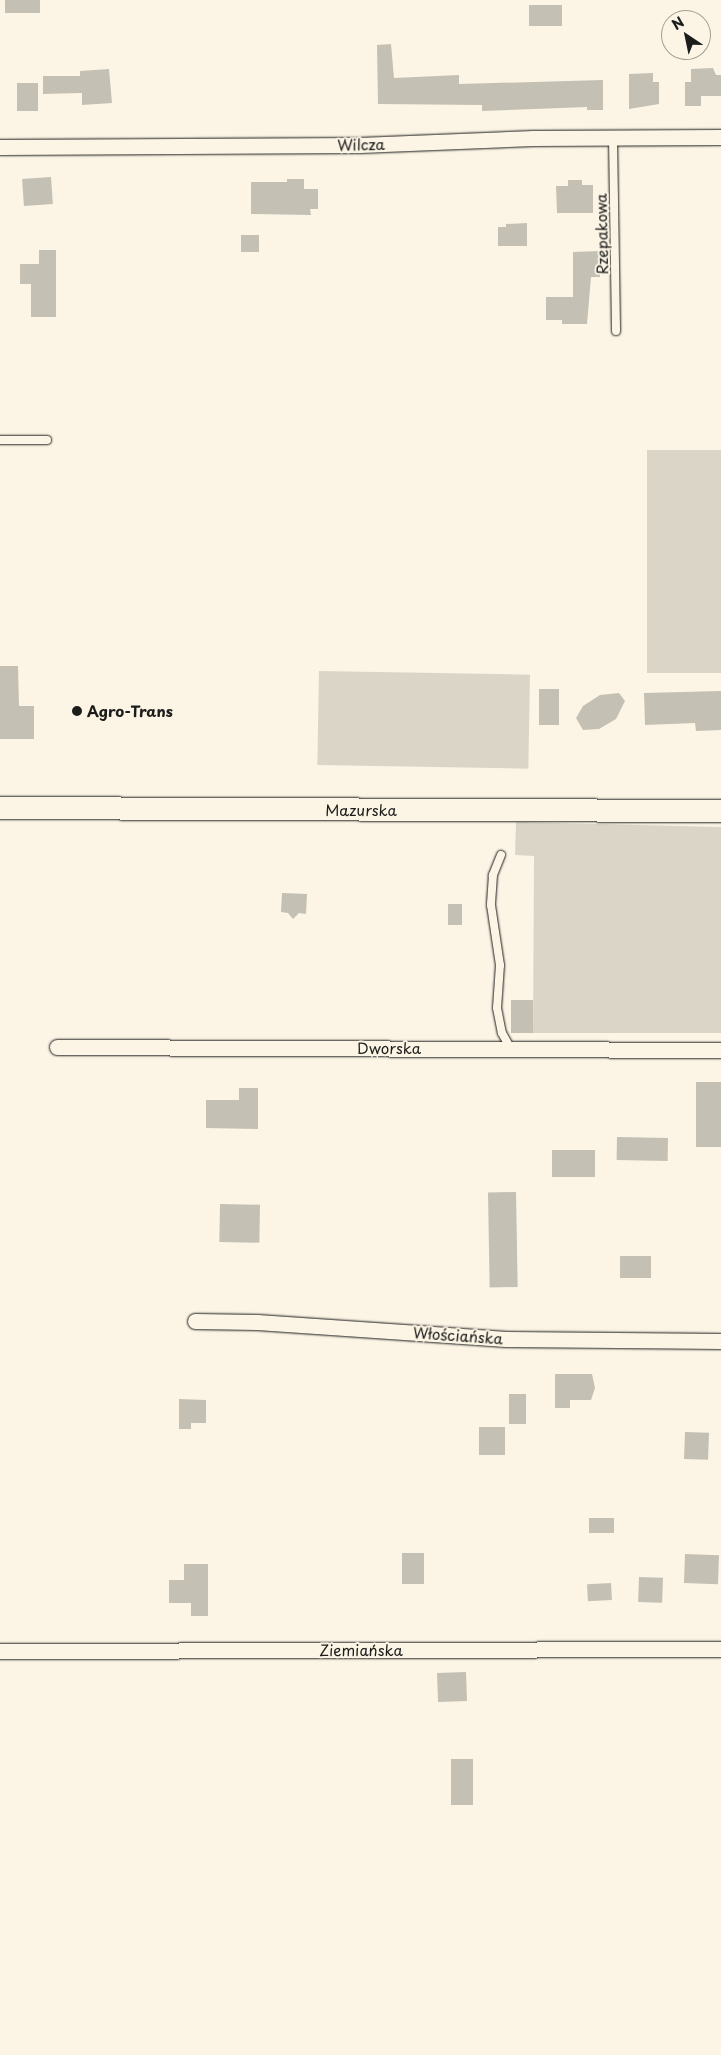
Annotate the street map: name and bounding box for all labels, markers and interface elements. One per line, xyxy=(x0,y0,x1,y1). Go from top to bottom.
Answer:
north arrow xyxy=(661,10,711,60)
text: N xyxy=(667,11,688,35)
street label: Wilcza xyxy=(337,135,385,153)
street label: Rzepakowa xyxy=(591,193,611,275)
place label: Agro-Trans xyxy=(87,702,173,720)
marker: Agro-Trans xyxy=(71,705,83,717)
street label: Mazurska xyxy=(325,801,397,819)
street label: Dworska xyxy=(357,1039,421,1057)
street label: Włościańska xyxy=(412,1323,504,1347)
street label: Ziemiańska xyxy=(319,1641,403,1659)

